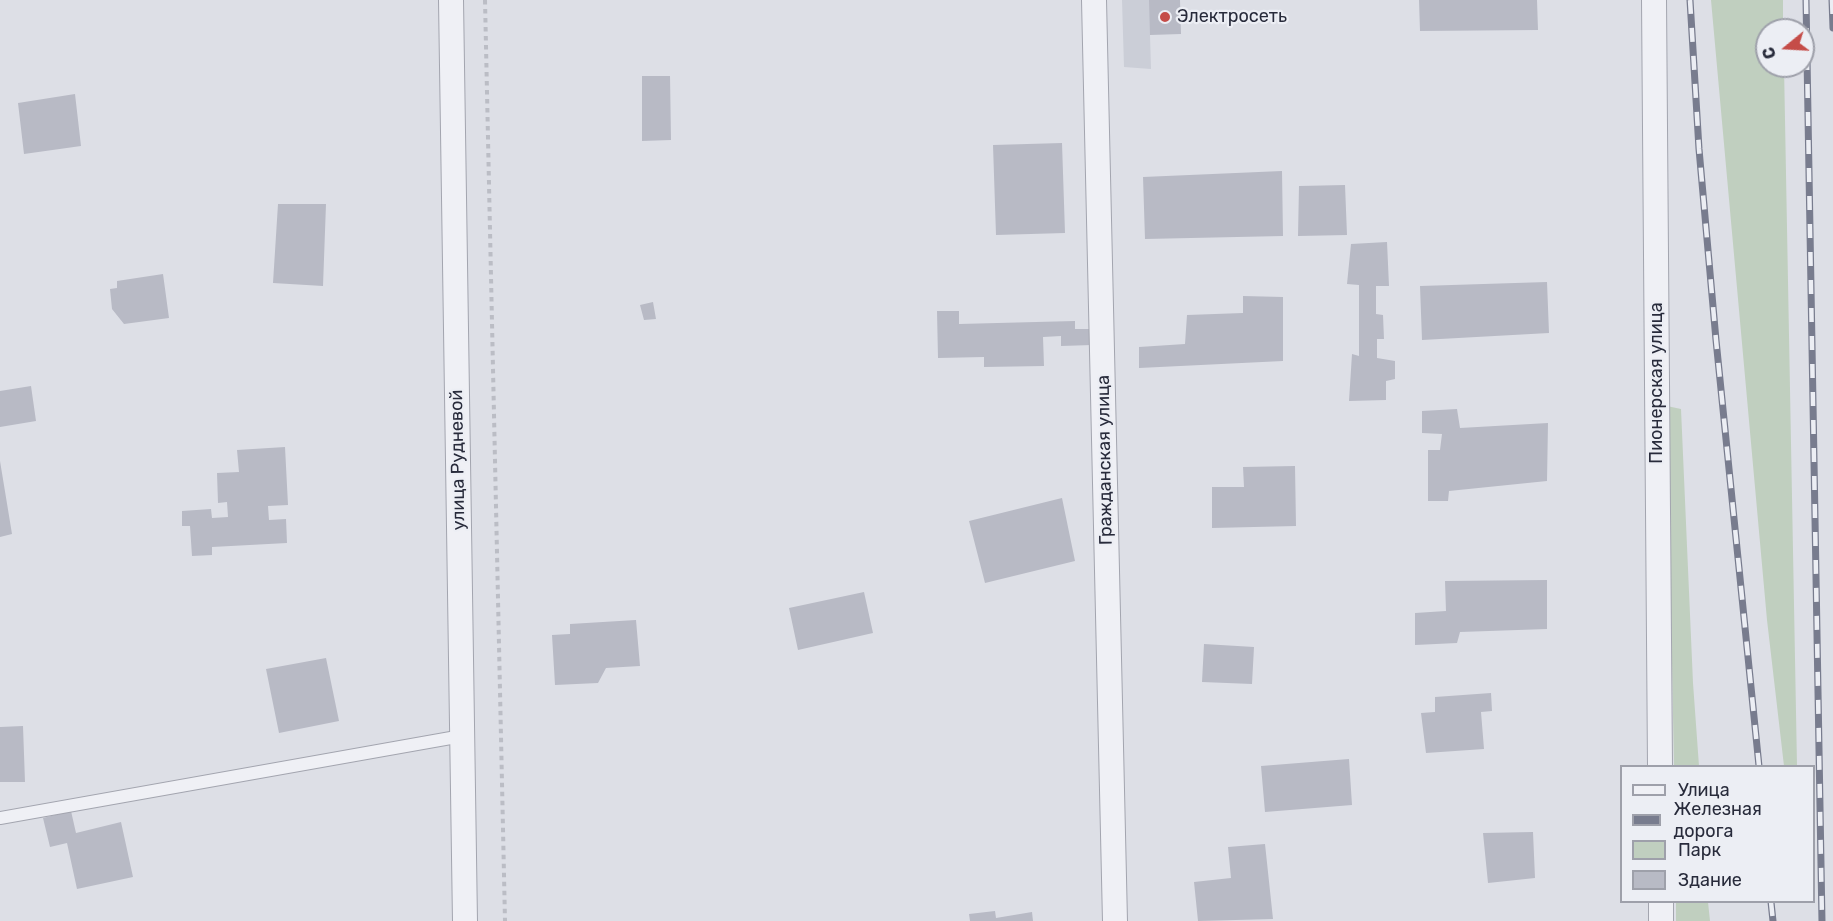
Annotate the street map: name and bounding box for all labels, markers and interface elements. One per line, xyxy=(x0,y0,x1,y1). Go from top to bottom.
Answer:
place label: Электросеть xyxy=(1177,6,1287,28)
marker: Электросеть xyxy=(1158,10,1172,24)
north arrow xyxy=(1755,18,1815,78)
text: С xyxy=(1759,45,1780,61)
street label: Пионерская улица xyxy=(1646,302,1668,464)
street label: Гражданская улица xyxy=(1093,375,1117,545)
street label: улица Рудневой xyxy=(446,389,470,531)
legend xyxy=(1620,765,1815,903)
text: Улица xyxy=(1678,779,1730,801)
text: Железная дорога xyxy=(1673,798,1762,842)
text: Парк xyxy=(1678,839,1721,861)
text: Здание xyxy=(1678,869,1742,891)

